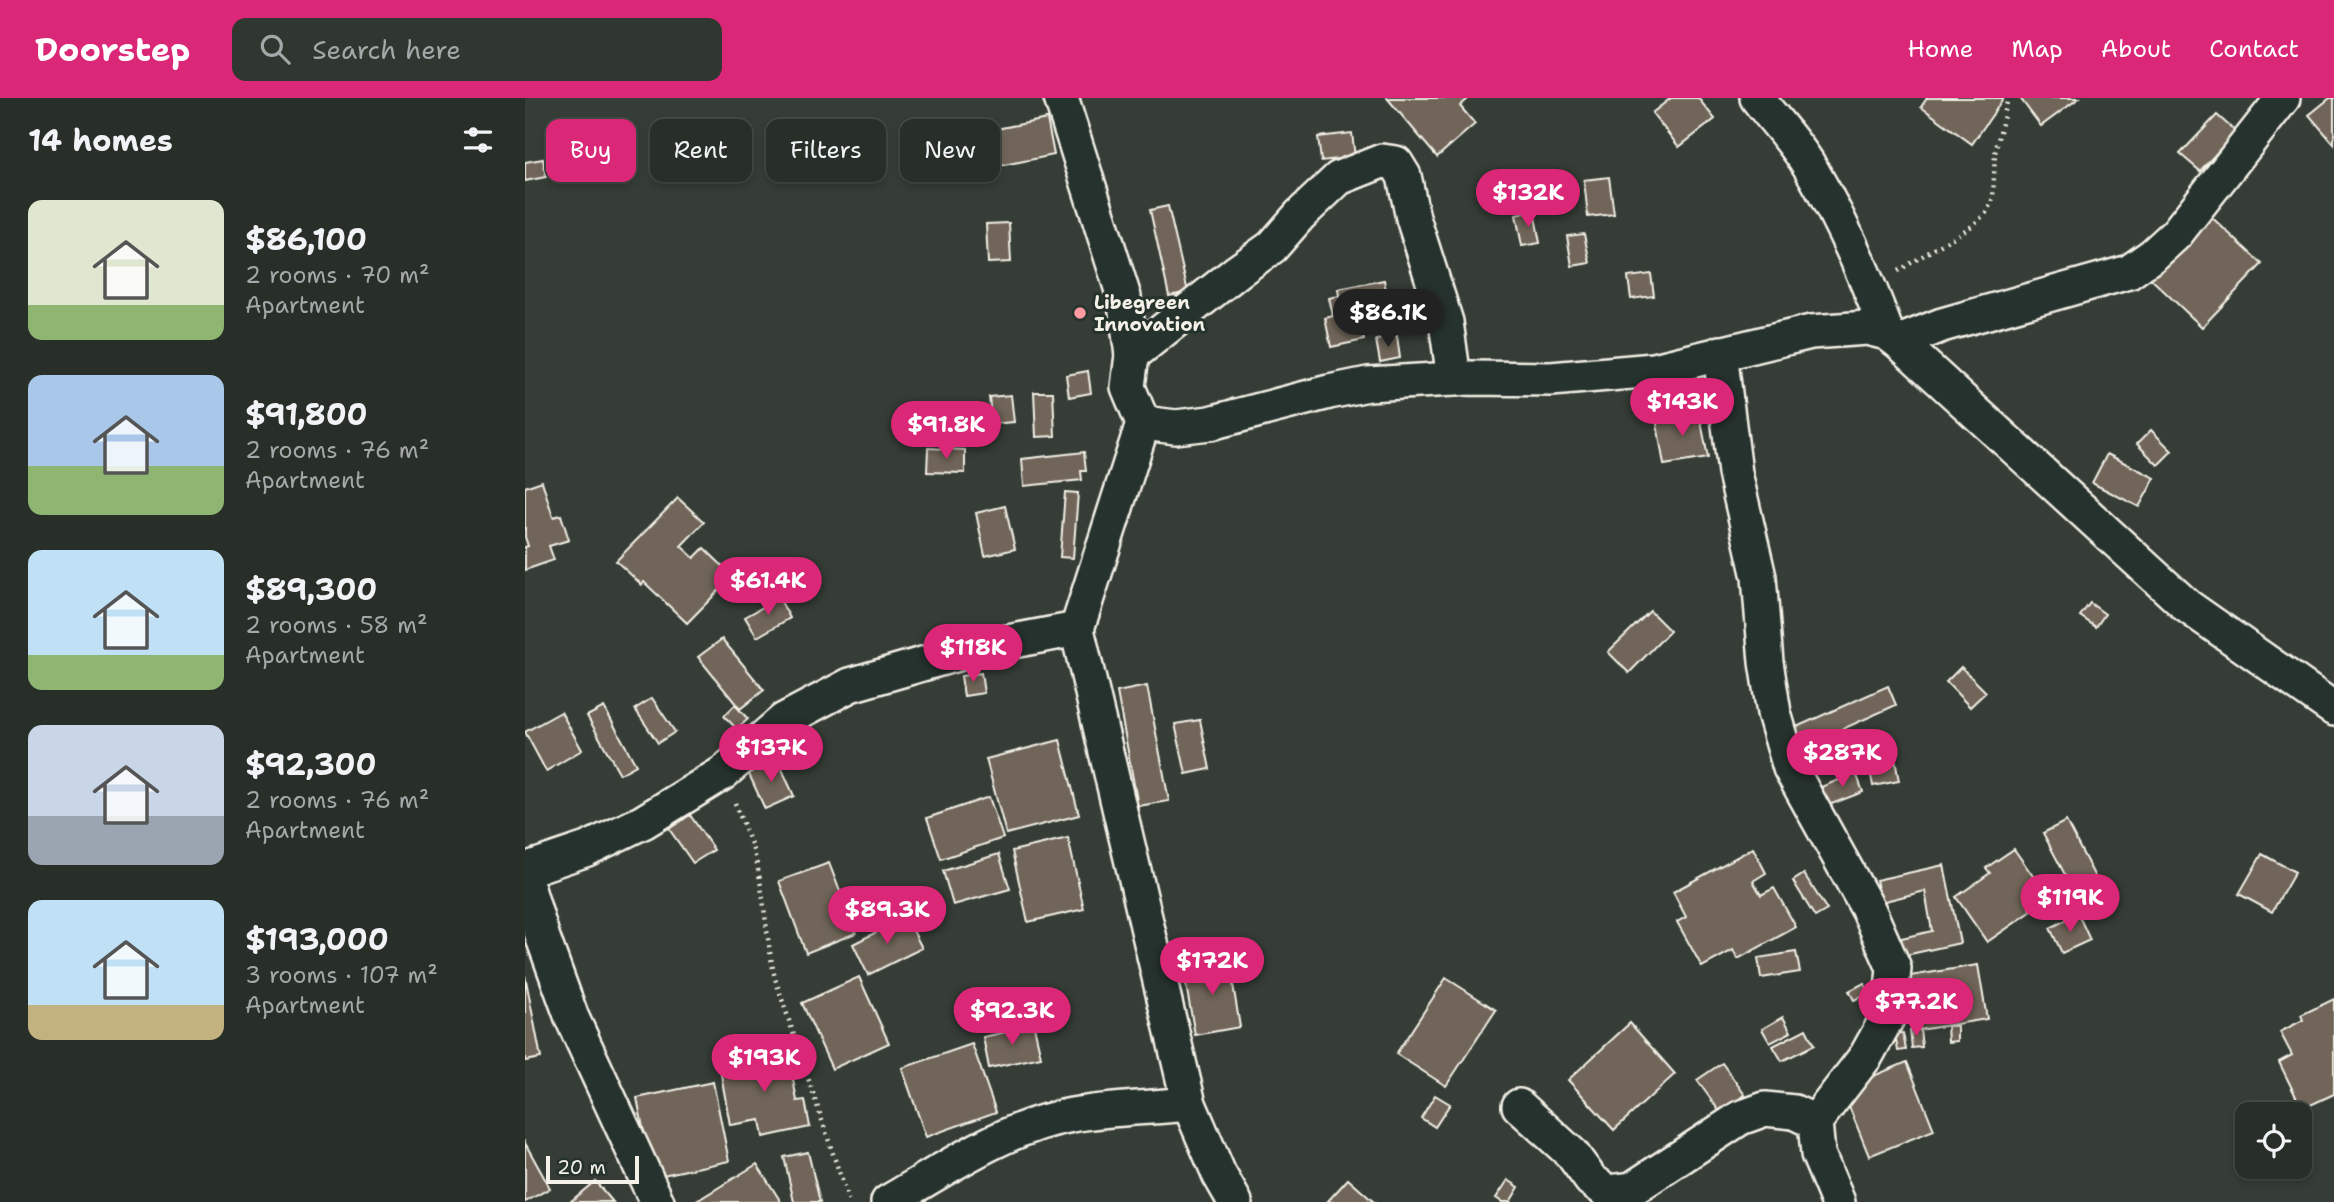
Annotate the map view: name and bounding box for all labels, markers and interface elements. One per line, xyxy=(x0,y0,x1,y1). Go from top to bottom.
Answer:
search box xyxy=(232,18,722,81)
text: Doorstep xyxy=(35,27,190,72)
icon: search xyxy=(256,30,294,68)
text: Search here xyxy=(312,32,461,67)
text: Home xyxy=(1907,33,1973,65)
text: Map xyxy=(2011,33,2063,65)
text: About xyxy=(2101,33,2171,65)
text: Contact xyxy=(2209,33,2299,65)
chip: Buy xyxy=(546,119,636,182)
chip: Rent xyxy=(650,119,752,182)
chip: Filters xyxy=(766,119,886,182)
chip: New xyxy=(900,119,1000,182)
text: 14 homes xyxy=(28,120,173,161)
icon: filters xyxy=(459,121,497,159)
pin: $132K xyxy=(1479,170,1577,229)
text: $132K xyxy=(1492,177,1564,207)
text: $86,100 xyxy=(245,219,367,260)
icon: home xyxy=(84,228,168,312)
text: 2 rooms · 70 m² xyxy=(245,260,430,290)
pin: $86.1K xyxy=(1331,289,1445,349)
text: Apartment xyxy=(245,290,365,320)
place label: Libegreen Innovation xyxy=(1094,290,1206,337)
text: $86.1K xyxy=(1349,297,1427,327)
marker: Libegreen Innovation xyxy=(1072,305,1088,321)
pin: $143K xyxy=(1633,378,1731,438)
text: $143K xyxy=(1646,386,1718,416)
text: $91,800 xyxy=(245,394,368,435)
pin: $91.8K xyxy=(889,402,1003,461)
icon: home xyxy=(84,403,168,487)
text: $91.8K xyxy=(907,409,985,439)
text: 2 rooms · 76 m² xyxy=(245,435,429,465)
text: Apartment xyxy=(245,465,365,495)
pin: $61.4K xyxy=(711,558,825,617)
text: $61.4K xyxy=(730,565,806,595)
text: $89,300 xyxy=(245,569,377,610)
icon: home xyxy=(84,578,168,662)
text: 2 rooms · 58 m² xyxy=(245,610,428,640)
pin: $118K xyxy=(924,624,1022,684)
text: $118K xyxy=(939,632,1007,662)
text: Apartment xyxy=(245,640,365,670)
pin: $137K xyxy=(722,724,820,784)
pin: $287K xyxy=(1793,730,1891,789)
text: $137K xyxy=(735,732,807,762)
text: $287K xyxy=(1803,737,1881,767)
text: $92,300 xyxy=(245,744,376,785)
icon: home xyxy=(84,753,168,837)
text: 2 rooms · 76 m² xyxy=(245,785,429,815)
text: Apartment xyxy=(245,815,365,845)
pin: $119K xyxy=(2021,874,2119,934)
text: $119K xyxy=(2037,882,2103,912)
pin: $89.3K xyxy=(830,886,944,946)
text: $89.3K xyxy=(844,894,930,924)
text: $193,000 xyxy=(245,919,389,960)
icon: home xyxy=(84,928,168,1012)
pin: $172K xyxy=(1163,937,1261,997)
text: $172K xyxy=(1176,945,1248,975)
text: 3 rooms · 107 m² xyxy=(245,960,438,990)
pin: $77.2K xyxy=(1859,978,1973,1038)
text: $77.2K xyxy=(1874,986,1958,1016)
pin: $92.3K xyxy=(955,988,1069,1047)
text: Apartment xyxy=(245,990,365,1020)
text: $92.3K xyxy=(970,995,1054,1025)
pin: $193K xyxy=(715,1034,813,1094)
text: $193K xyxy=(728,1042,800,1072)
map controls xyxy=(2235,1102,2312,1179)
button: locate xyxy=(2235,1102,2312,1179)
scale bar xyxy=(546,1153,639,1185)
text: 20 m xyxy=(557,1155,606,1180)

